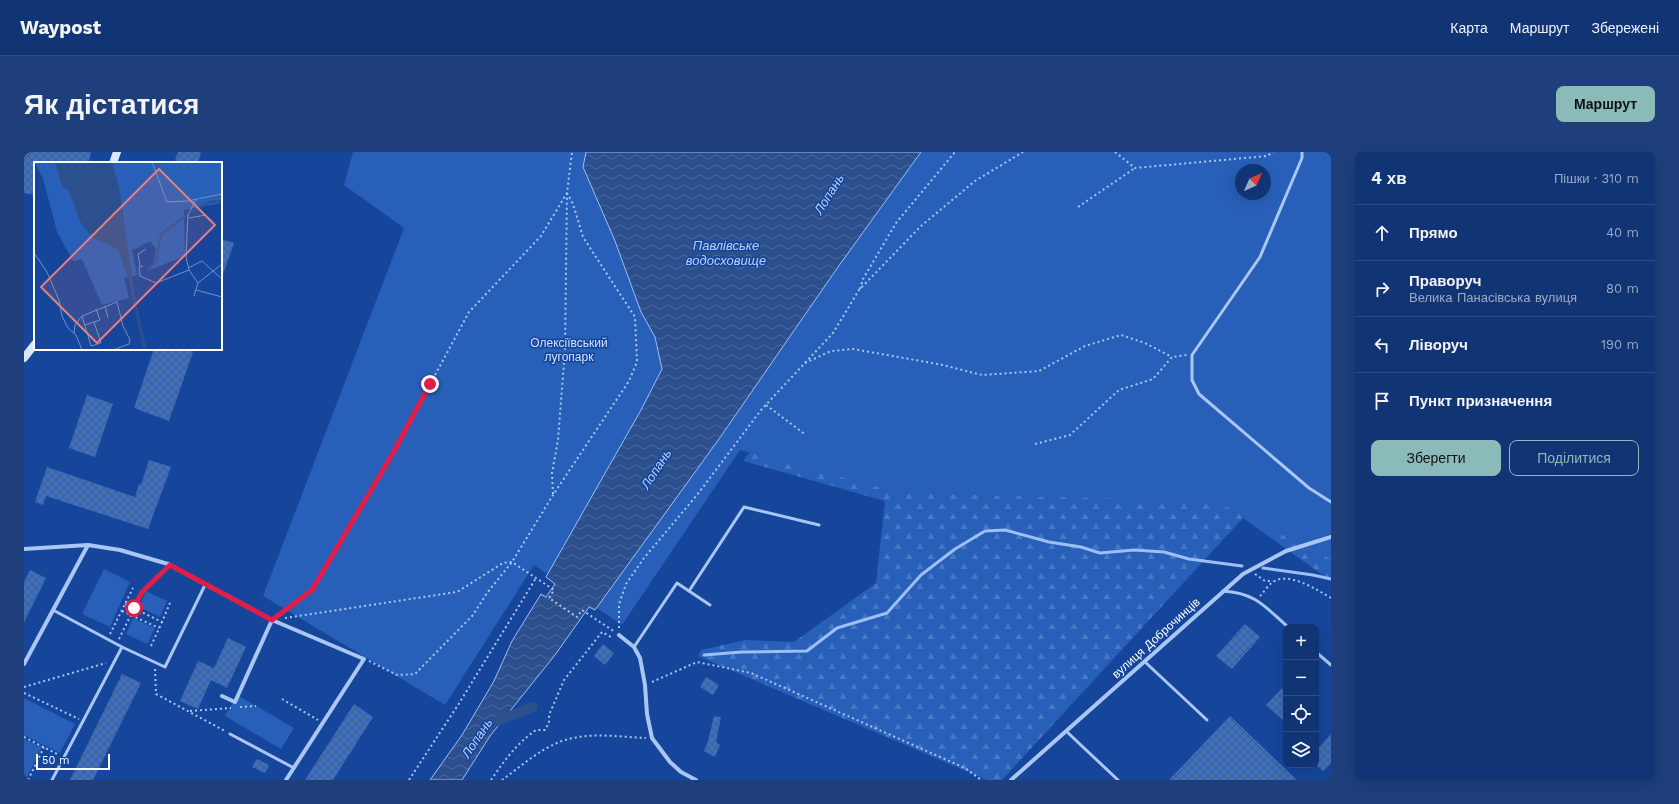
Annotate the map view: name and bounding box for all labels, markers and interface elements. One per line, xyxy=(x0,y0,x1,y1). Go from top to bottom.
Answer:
text: Waypost xyxy=(20,16,101,39)
text: Карта xyxy=(1450,20,1488,36)
text: Маршрут xyxy=(1510,20,1569,36)
text: Збережені xyxy=(1591,20,1659,36)
button: Маршрут xyxy=(1556,86,1655,122)
text: Як дістатися xyxy=(24,88,199,121)
inset map xyxy=(34,162,222,350)
north arrow xyxy=(1235,164,1271,200)
text: 4 хв xyxy=(1371,168,1407,188)
water label: Лопань xyxy=(810,171,847,218)
text: Пішки · 310 m xyxy=(1554,171,1639,186)
icon: ahead xyxy=(1371,222,1393,244)
text: Прямо xyxy=(1409,224,1458,242)
text: 40 m xyxy=(1606,225,1639,240)
water label: Павлівське водосховище xyxy=(686,238,766,268)
text: Праворуч xyxy=(1409,272,1482,290)
icon: right xyxy=(1371,278,1393,300)
text: 80 m xyxy=(1606,281,1639,296)
text: Велика Панасівська вулиця xyxy=(1409,290,1577,305)
icon: left xyxy=(1371,334,1393,356)
park label: Олексіївський лугопарк xyxy=(530,336,608,364)
text: Ліворуч xyxy=(1409,336,1468,354)
text: 190 m xyxy=(1601,337,1639,352)
route end xyxy=(421,375,439,393)
icon: arrive xyxy=(1371,390,1393,412)
text: Пункт призначення xyxy=(1409,392,1552,410)
button: Зберегти xyxy=(1371,440,1501,476)
button: Поділитися xyxy=(1509,440,1639,476)
water label: Лопань xyxy=(637,446,674,493)
street label: вулиця Доброчинців xyxy=(1109,595,1203,681)
route start xyxy=(125,599,143,617)
map controls xyxy=(1283,624,1319,768)
button: + xyxy=(1283,624,1319,660)
button: − xyxy=(1283,660,1319,696)
button: locate xyxy=(1283,696,1319,732)
water label: Лопань xyxy=(458,715,496,761)
button: layers xyxy=(1283,732,1319,768)
scale bar xyxy=(36,752,110,771)
text: 50 m xyxy=(42,754,69,767)

